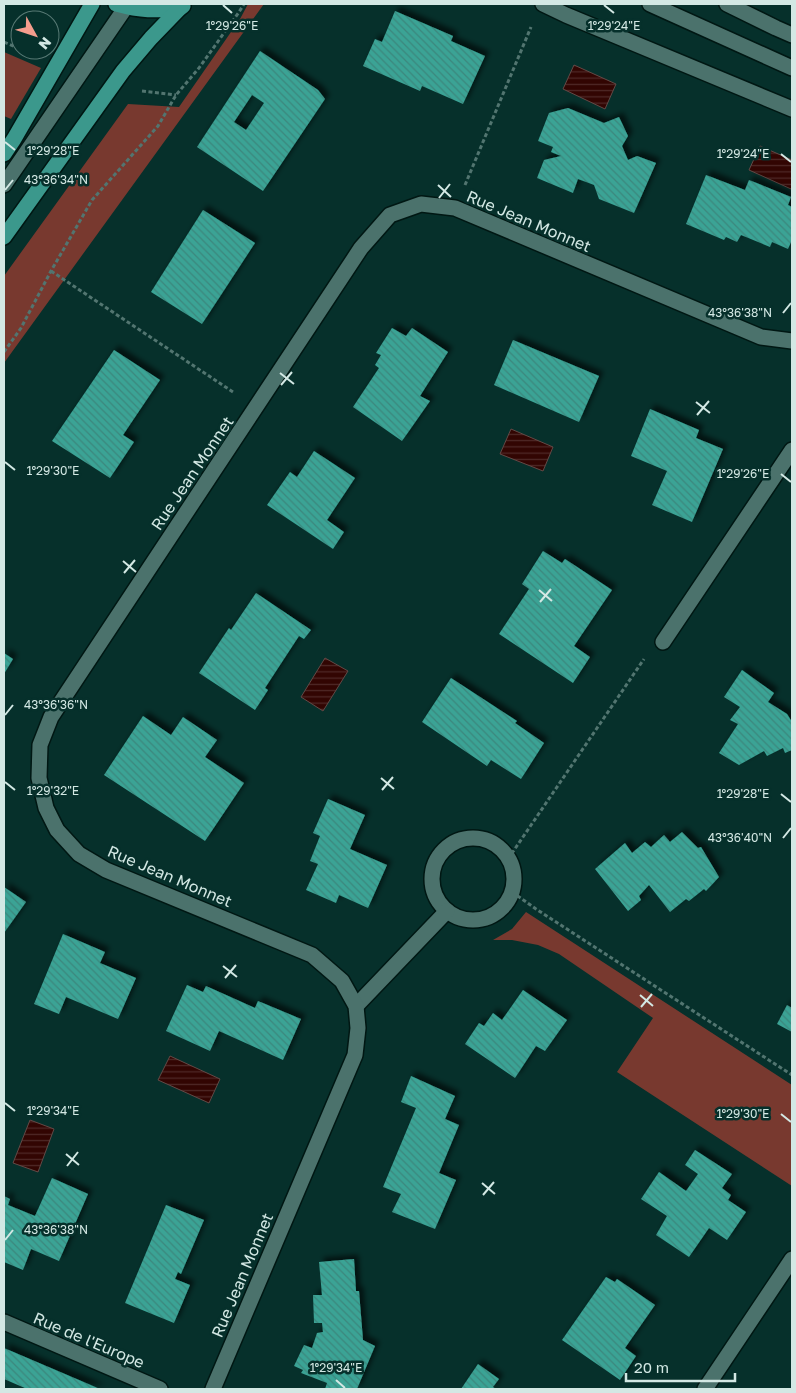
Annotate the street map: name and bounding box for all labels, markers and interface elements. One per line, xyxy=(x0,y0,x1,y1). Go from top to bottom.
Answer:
north arrow xyxy=(10,10,60,60)
text: 1°29'26"E xyxy=(206,18,258,33)
text: 1°29'24"E xyxy=(588,18,640,33)
text: N xyxy=(35,34,55,53)
text: 1°29'28"E xyxy=(27,143,79,158)
text: 1°29'24"E xyxy=(717,146,769,161)
text: 43°36'34"N xyxy=(24,172,88,187)
street label: Rue Jean Monnet xyxy=(464,186,594,256)
text: 43°36'38"N xyxy=(708,305,772,320)
street label: Rue Jean Monnet xyxy=(146,412,238,534)
text: 1°29'30"E xyxy=(27,463,79,478)
text: 1°29'26"E xyxy=(717,466,769,481)
text: 43°36'36"N xyxy=(24,697,88,712)
text: 1°29'32"E xyxy=(27,783,79,798)
text: 1°29'28"E xyxy=(717,786,769,801)
text: 43°36'40"N xyxy=(708,830,772,845)
street label: Rue Jean Monnet xyxy=(105,841,235,911)
text: 1°29'34"E xyxy=(27,1103,79,1118)
text: 1°29'30"E xyxy=(717,1106,769,1121)
street label: Rue Jean Monnet xyxy=(207,1210,277,1340)
text: 43°36'38"N xyxy=(24,1222,88,1237)
street label: Rue de l'Europe xyxy=(30,1308,148,1372)
scale bar xyxy=(626,1350,735,1382)
text: 20 m xyxy=(634,1358,669,1376)
text: 1°29'34"E xyxy=(310,1360,362,1375)

